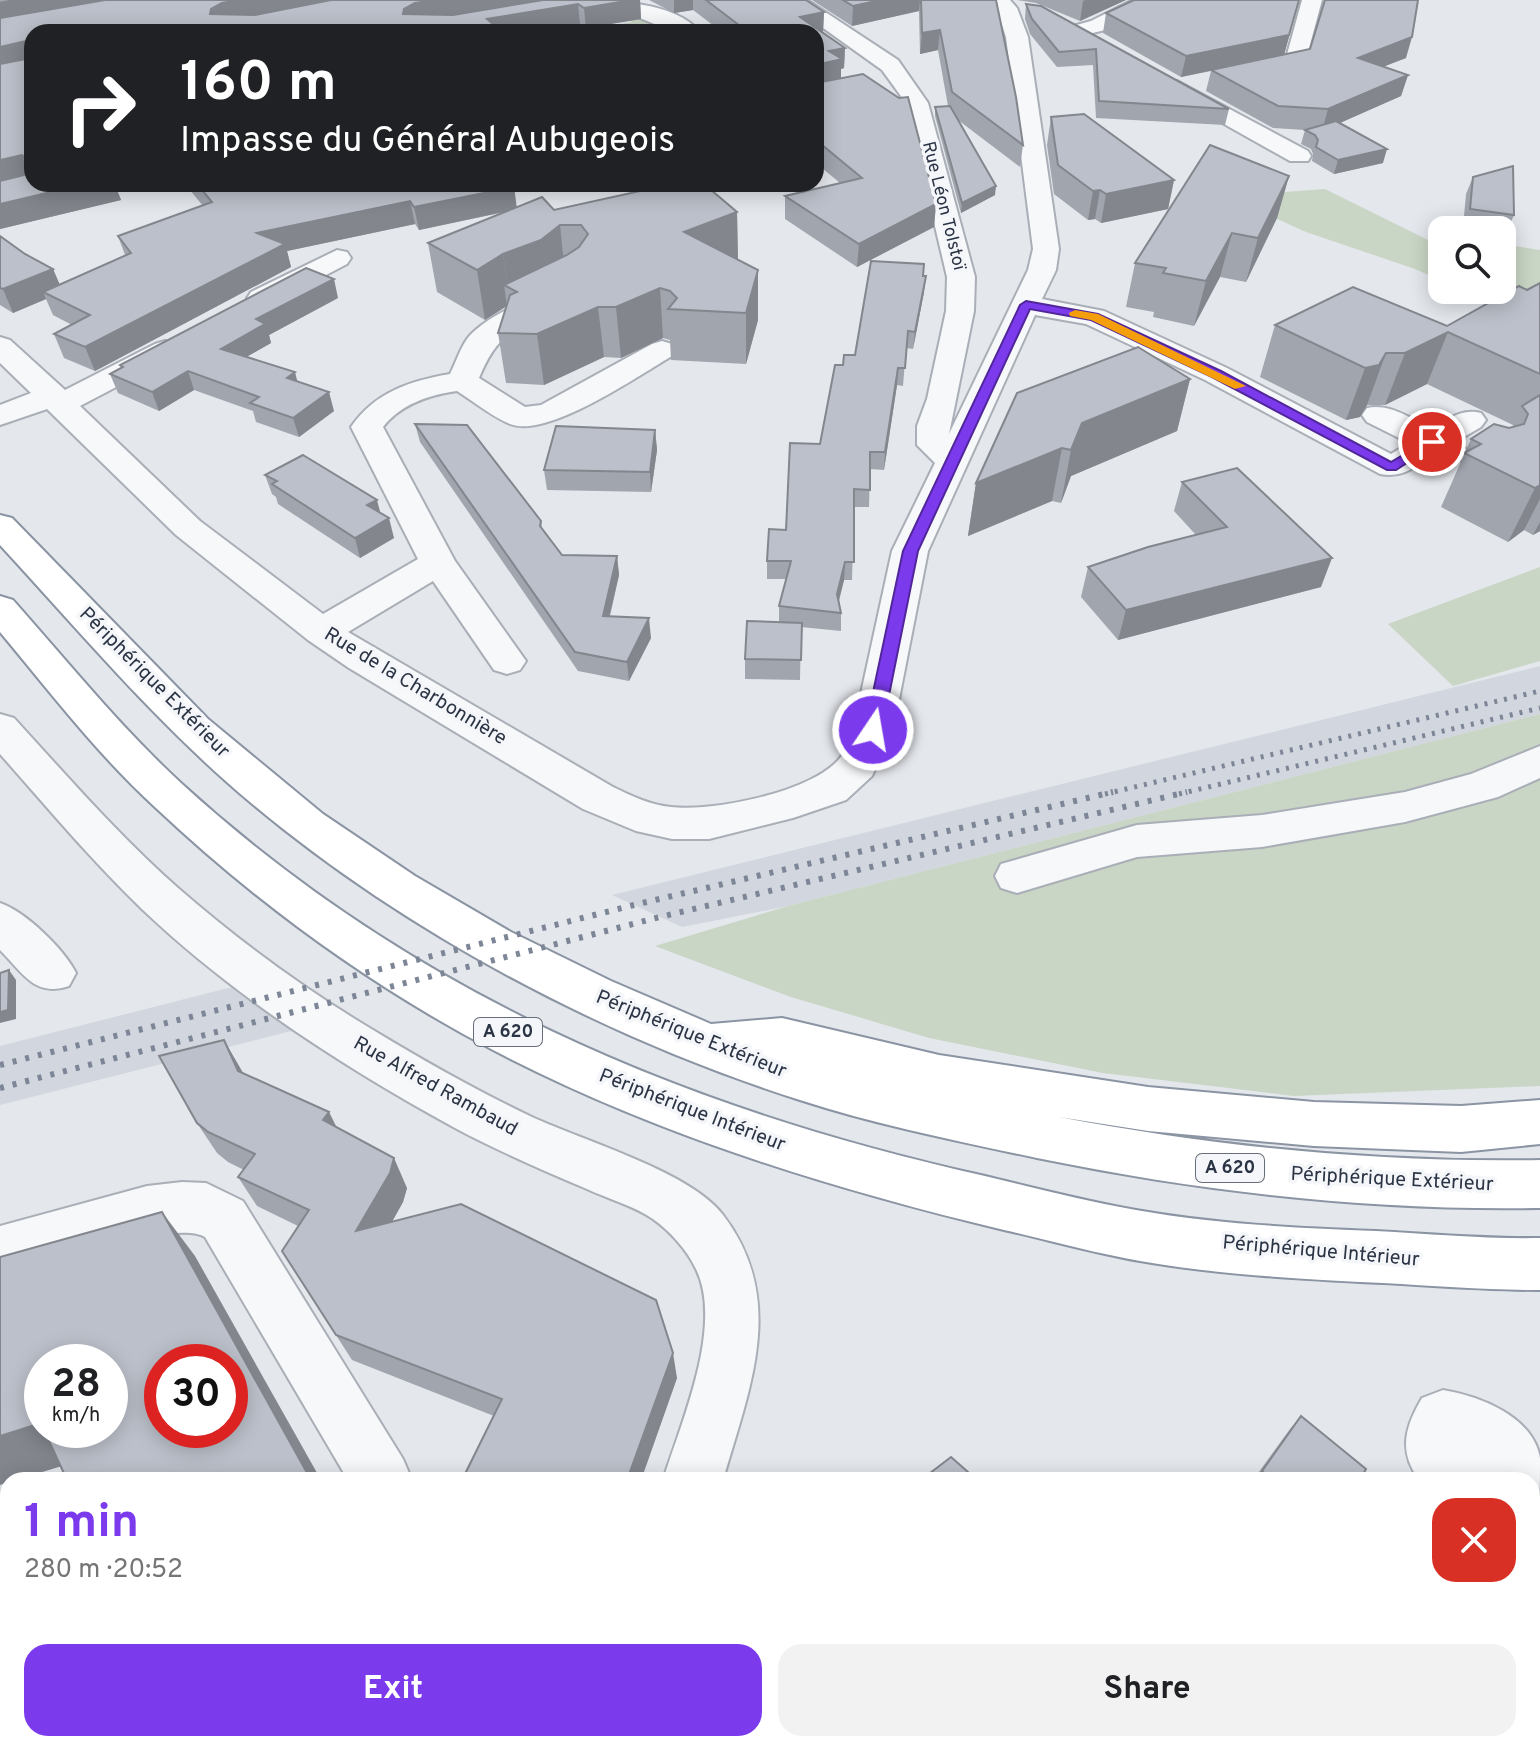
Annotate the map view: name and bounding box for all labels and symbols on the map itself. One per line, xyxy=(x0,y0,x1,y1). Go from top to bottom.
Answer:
street label: Rue Léon Tolstoï xyxy=(916,139,970,273)
pin xyxy=(1398,408,1466,476)
street label: Périphérique Extérieur xyxy=(73,602,235,764)
street label: Rue de la Charbonnière xyxy=(319,622,511,752)
position arrow xyxy=(831,688,915,772)
street label: Périphérique Extérieur xyxy=(592,985,790,1085)
road number: A 620 xyxy=(474,1018,542,1046)
street label: Rue Alfred Rambaud xyxy=(348,1031,522,1143)
street label: Périphérique Intérieur xyxy=(595,1063,789,1159)
road number: A 620 xyxy=(1196,1154,1264,1182)
street label: Périphérique Extérieur xyxy=(1290,1162,1494,1198)
street label: Périphérique Intérieur xyxy=(1221,1230,1421,1274)
speed limit sign: 30 xyxy=(144,1344,248,1448)

